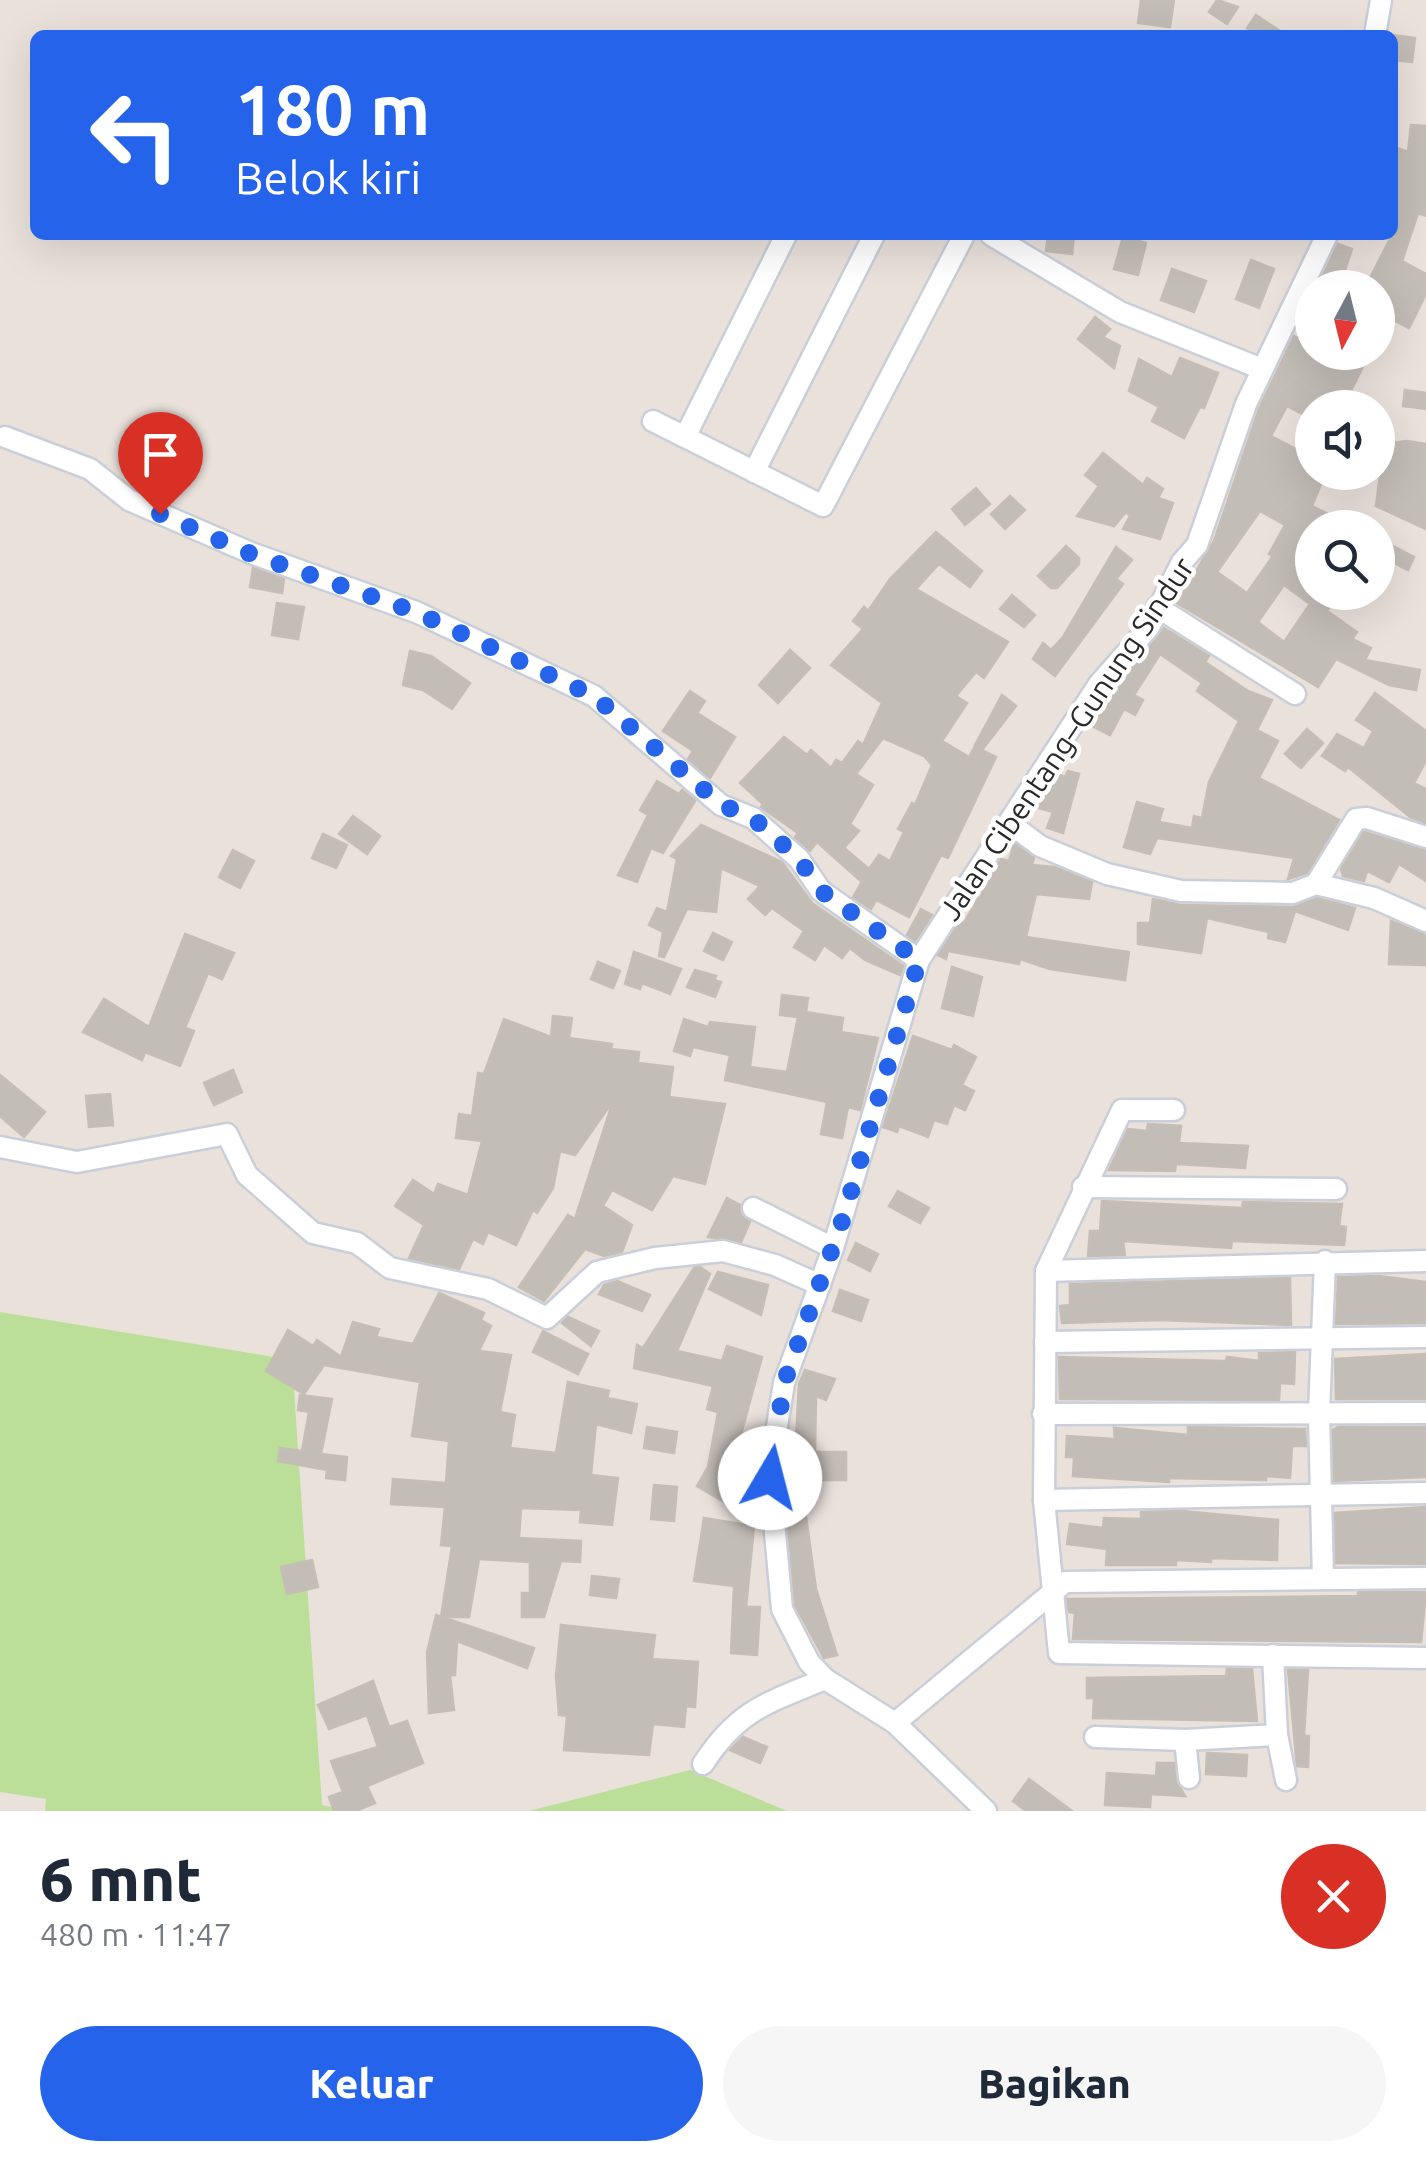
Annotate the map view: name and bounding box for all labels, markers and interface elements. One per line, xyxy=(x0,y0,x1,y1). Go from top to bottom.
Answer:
icon: left xyxy=(70,70,200,200)
text: 180 m xyxy=(235,70,430,148)
text: Belok kiri xyxy=(235,152,421,203)
north arrow xyxy=(1295,270,1395,370)
map controls xyxy=(1295,270,1395,610)
button: sound xyxy=(1295,390,1395,490)
pin xyxy=(118,412,203,515)
icon: arrive xyxy=(133,427,188,482)
button: search xyxy=(1295,510,1395,610)
street label: Jalan Cibentang–Gunung Sindur xyxy=(932,550,1201,926)
position arrow xyxy=(718,1426,822,1530)
button: close xyxy=(1281,1844,1386,1949)
text: 6 mnt xyxy=(40,1845,202,1912)
text: 480 m · 11:47 xyxy=(40,1916,232,1952)
button: Keluar xyxy=(40,2026,703,2141)
button: Bagikan xyxy=(723,2026,1386,2141)

